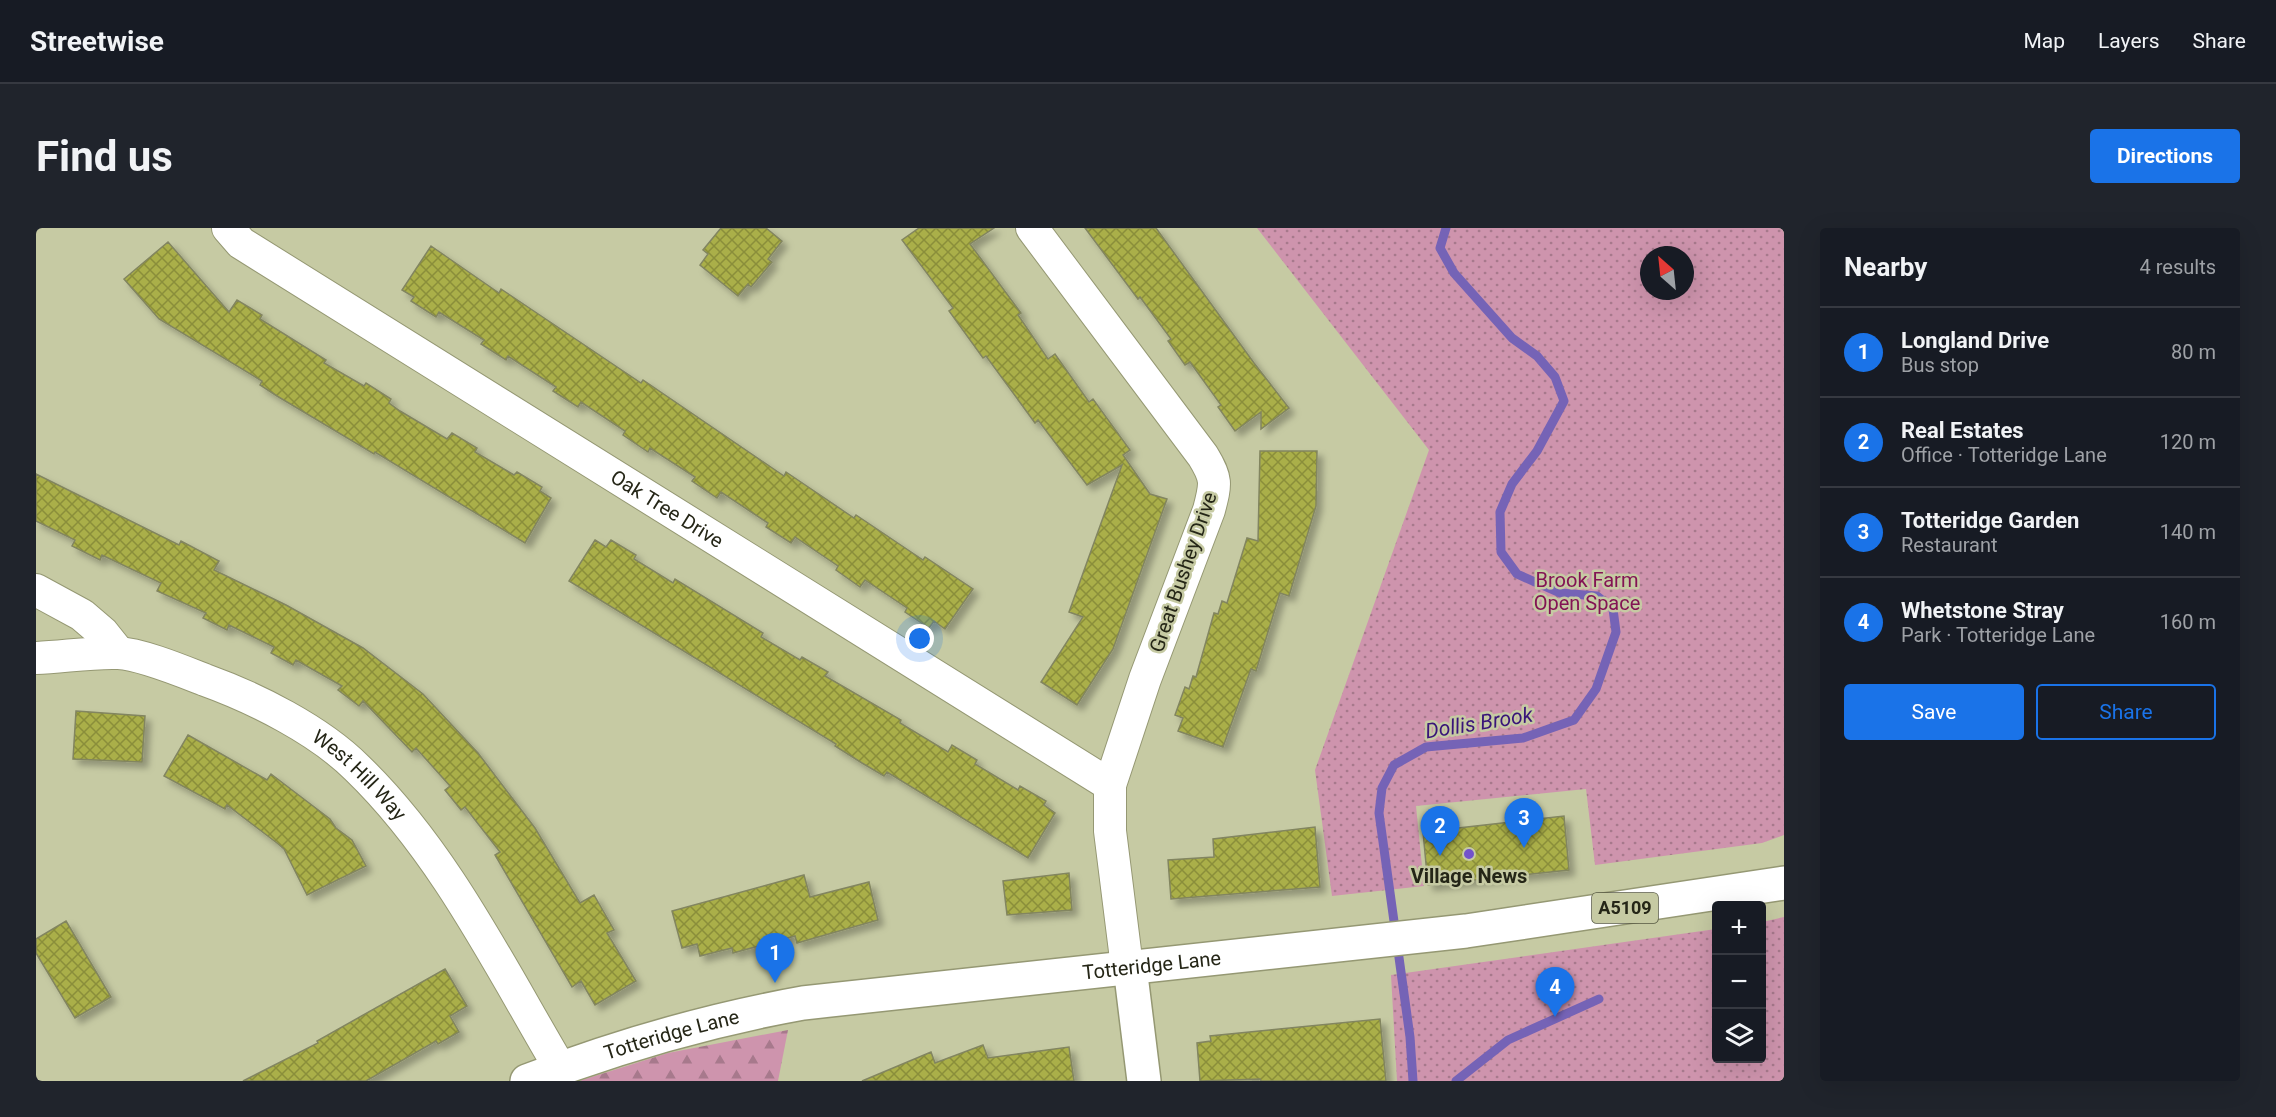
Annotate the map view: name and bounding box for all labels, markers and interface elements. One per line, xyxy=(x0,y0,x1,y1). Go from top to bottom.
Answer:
text: Streetwise xyxy=(30,25,164,58)
text: Map xyxy=(2023,29,2065,53)
text: Layers xyxy=(2098,29,2159,53)
text: Share xyxy=(2192,29,2246,53)
button: Directions xyxy=(2090,129,2240,183)
text: Find us xyxy=(36,132,173,181)
north arrow xyxy=(1640,246,1694,300)
text: Nearby xyxy=(1844,252,1927,282)
text: 4 results xyxy=(2140,255,2216,279)
text: Longland Drive xyxy=(1901,328,2049,353)
text: 1 xyxy=(1858,340,1869,364)
text: 80 m xyxy=(2171,340,2216,364)
text: Bus stop xyxy=(1901,353,1979,377)
text: Real Estates xyxy=(1901,418,2024,443)
text: 2 xyxy=(1858,430,1869,454)
text: 120 m xyxy=(2160,430,2216,454)
text: Office · Totteridge Lane xyxy=(1901,443,2107,467)
street label: Oak Tree Drive xyxy=(606,465,728,553)
street label: Great Bushey Drive xyxy=(1144,489,1222,655)
text: Totteridge Garden xyxy=(1901,508,2079,533)
text: 3 xyxy=(1858,520,1869,544)
text: 140 m xyxy=(2160,520,2216,544)
text: Restaurant xyxy=(1901,533,1998,557)
park label: Brook Farm Open Space xyxy=(1534,568,1640,615)
text: Whetstone Stray xyxy=(1901,598,2064,623)
text: 4 xyxy=(1858,610,1869,634)
text: 160 m xyxy=(2160,610,2216,634)
text: Park · Totteridge Lane xyxy=(1901,623,2095,647)
your location xyxy=(905,624,934,653)
button: Save xyxy=(1844,684,2024,740)
button: Share xyxy=(2036,684,2216,740)
water label: Dollis Brook xyxy=(1424,703,1535,743)
street label: West Hill Way xyxy=(308,724,412,826)
pin: 3 xyxy=(1504,798,1544,848)
pin: 2 xyxy=(1420,806,1460,856)
marker: Village News xyxy=(1462,847,1476,861)
place label: Village News xyxy=(1411,864,1527,888)
road number: A5109 xyxy=(1592,893,1658,923)
map controls xyxy=(1712,901,1766,1063)
button: + xyxy=(1712,901,1766,955)
pin: 1 xyxy=(756,934,794,983)
street label: Totteridge Lane xyxy=(1081,946,1222,985)
button: − xyxy=(1712,955,1766,1009)
pin: 4 xyxy=(1536,968,1574,1017)
street label: Totteridge Lane xyxy=(601,1004,741,1065)
button: layers xyxy=(1712,1009,1766,1063)

